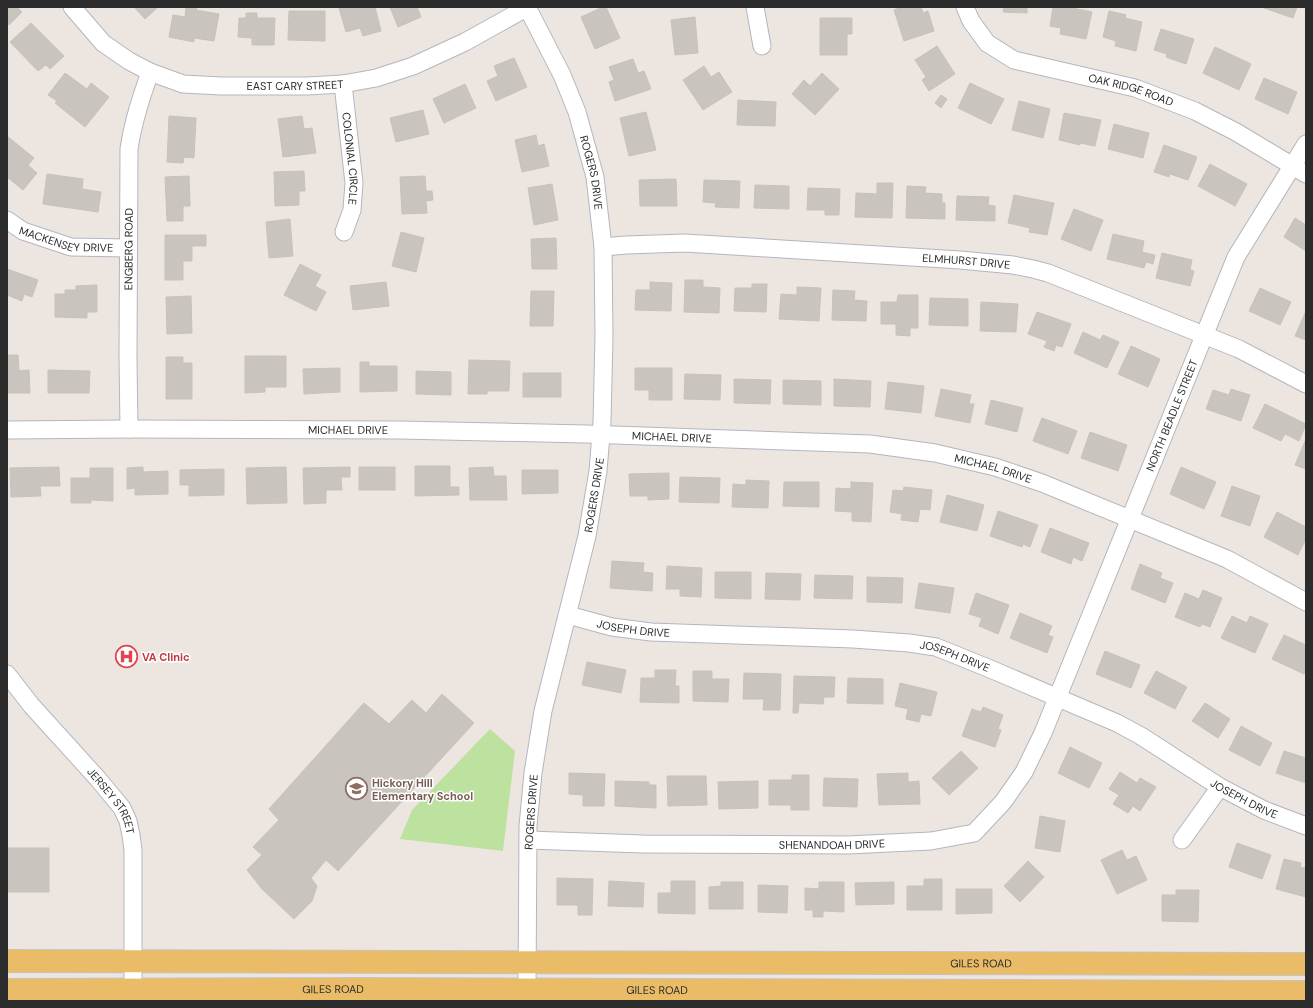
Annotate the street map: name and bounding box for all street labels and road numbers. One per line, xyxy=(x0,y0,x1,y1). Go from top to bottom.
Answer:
street label: OAK RIDGE ROAD xyxy=(1087,70,1176,109)
street label: EAST CARY STREET xyxy=(247,77,344,93)
street label: COLONIAL CIRCLE xyxy=(339,111,361,205)
street label: ROGERS DRIVE xyxy=(577,134,606,211)
street label: ENGBERG ROAD xyxy=(121,207,136,290)
street label: MACKENSEY DRIVE xyxy=(17,223,113,255)
street label: ELMHURST DRIVE xyxy=(922,251,1011,272)
street label: NORTH BEADLE STREET xyxy=(1143,357,1201,473)
street label: MICHAEL DRIVE xyxy=(308,423,388,437)
street label: MICHAEL DRIVE xyxy=(632,429,712,445)
street label: MICHAEL DRIVE xyxy=(953,451,1034,486)
street label: ROGERS DRIVE xyxy=(581,457,607,533)
street label: JOSEPH DRIVE xyxy=(595,616,670,640)
street label: JOSEPH DRIVE xyxy=(919,638,992,675)
street label: JERSEY STREET xyxy=(84,765,138,835)
street label: ROGERS DRIVE xyxy=(521,774,541,850)
street label: JOSEPH DRIVE xyxy=(1208,776,1280,822)
street label: SHENANDOAH DRIVE xyxy=(779,836,885,852)
street label: GILES ROAD xyxy=(950,956,1012,970)
street label: GILES ROAD xyxy=(302,982,364,996)
street label: GILES ROAD xyxy=(626,983,688,997)

